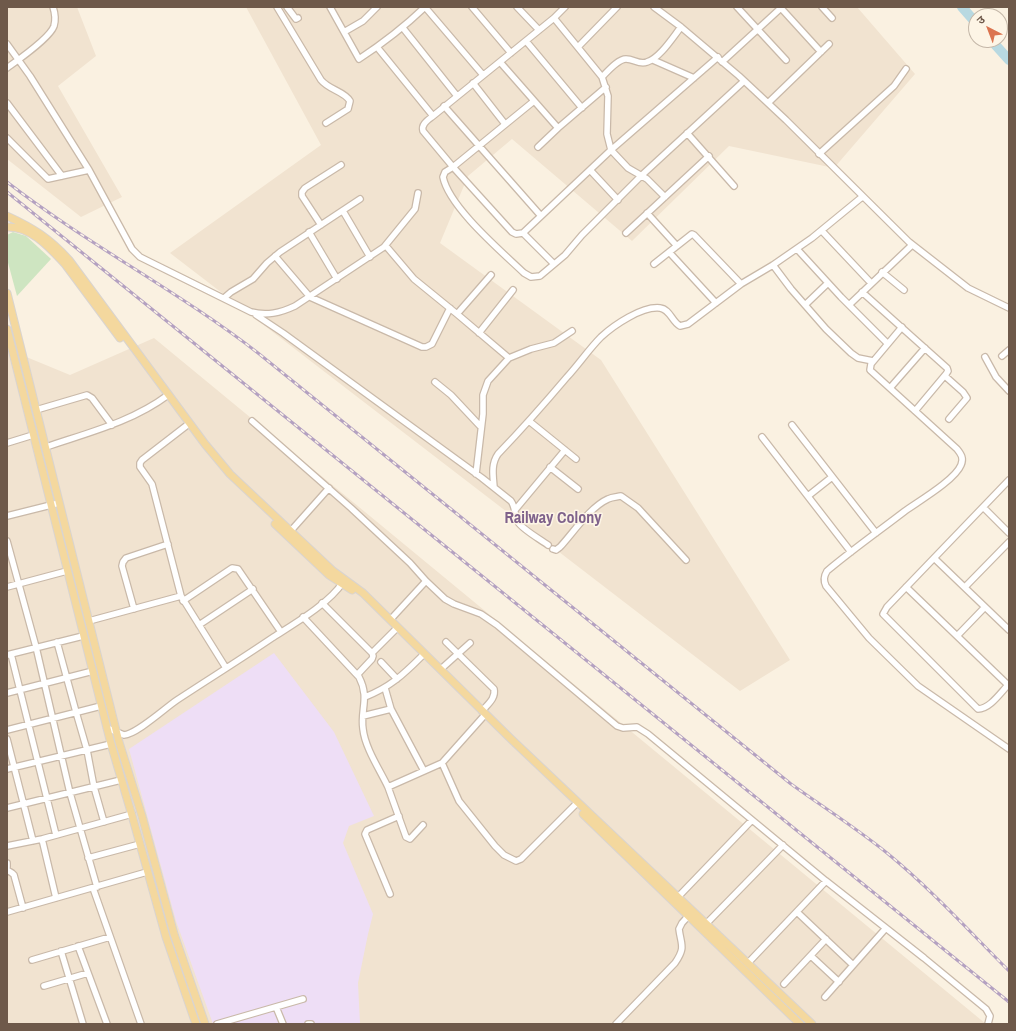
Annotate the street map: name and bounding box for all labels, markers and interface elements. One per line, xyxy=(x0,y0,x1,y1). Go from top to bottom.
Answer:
north arrow xyxy=(968,8,1008,48)
text: उ xyxy=(974,12,988,27)
district label: Railway Colony xyxy=(505,509,601,529)

